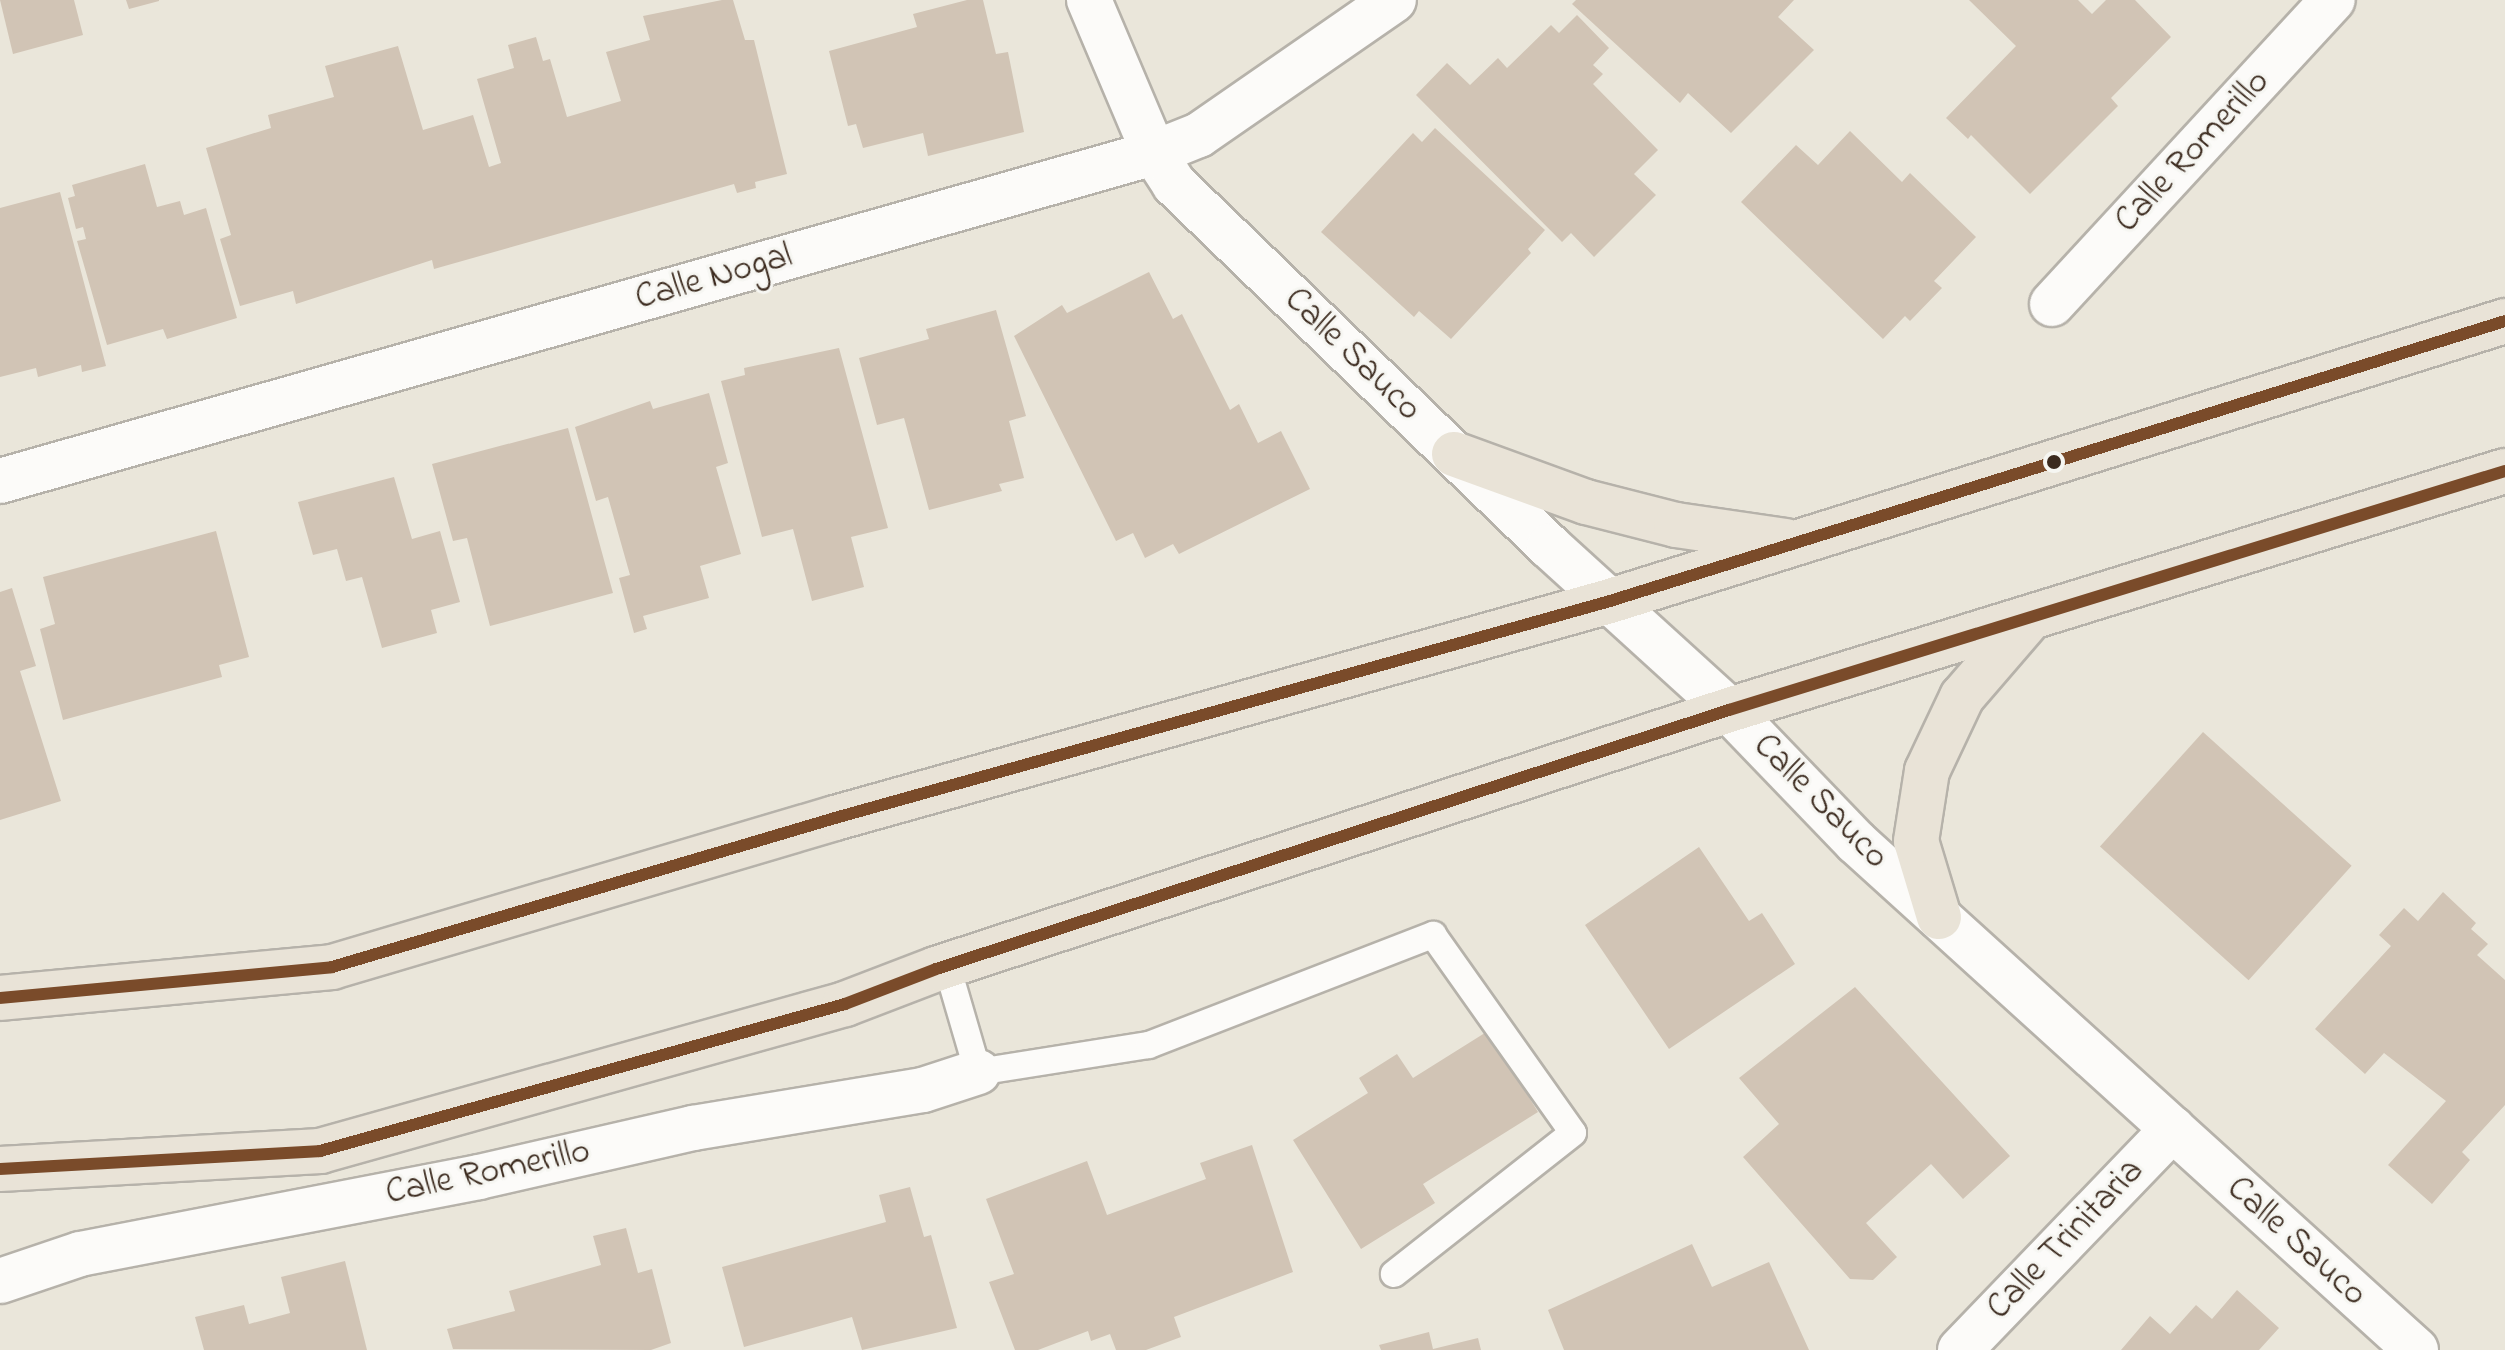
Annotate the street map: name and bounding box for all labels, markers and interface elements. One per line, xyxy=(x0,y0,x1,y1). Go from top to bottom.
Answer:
street label: Calle Romerillo xyxy=(2106,61,2280,243)
street label: Calle Nogal xyxy=(631,235,797,321)
street label: Calle Sauco xyxy=(1274,279,1430,431)
unlabelled marker xyxy=(2046,454,2062,470)
street label: Calle Sauco xyxy=(1743,725,1897,879)
street label: Calle Romerillo xyxy=(382,1130,594,1216)
street label: Calle Trinitaria xyxy=(1978,1150,2154,1330)
street label: Calle Sauco xyxy=(2217,1168,2375,1316)

